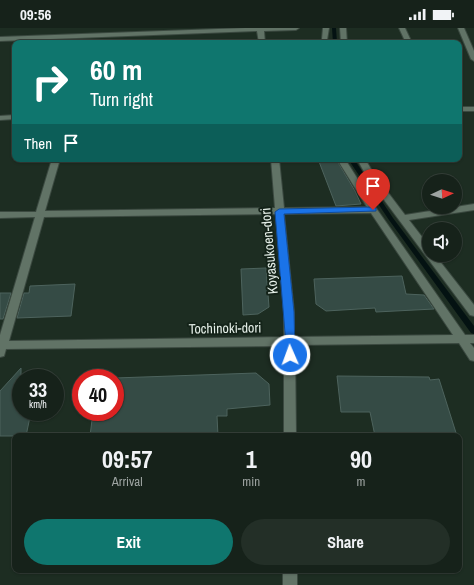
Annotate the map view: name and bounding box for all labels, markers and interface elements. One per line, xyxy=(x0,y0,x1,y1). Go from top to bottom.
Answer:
text: 09:56 xyxy=(20,4,51,25)
text: 60 m xyxy=(90,51,142,89)
icon: right xyxy=(24,56,76,108)
text: Turn right xyxy=(90,87,153,112)
icon: arrive xyxy=(60,132,82,154)
text: Then xyxy=(24,133,52,154)
pin xyxy=(356,169,390,210)
north arrow xyxy=(422,174,462,214)
map controls xyxy=(422,174,462,262)
icon: arrive xyxy=(362,175,384,197)
street label: Koyasukoen-dori xyxy=(256,207,282,295)
button: sound xyxy=(422,222,462,262)
street label: Tochinoki-dori xyxy=(188,318,262,338)
position arrow xyxy=(269,334,311,376)
speed limit sign: 40 xyxy=(72,369,124,421)
text: 33 xyxy=(29,376,47,403)
text: km/h xyxy=(29,398,47,411)
text: 09:57 xyxy=(102,443,152,475)
text: 1 xyxy=(246,443,257,475)
text: 90 xyxy=(350,443,372,475)
text: Arrival xyxy=(112,473,143,490)
text: min xyxy=(242,473,260,490)
text: m xyxy=(357,473,366,490)
button: Exit xyxy=(24,519,233,565)
button: Share xyxy=(241,519,450,565)

